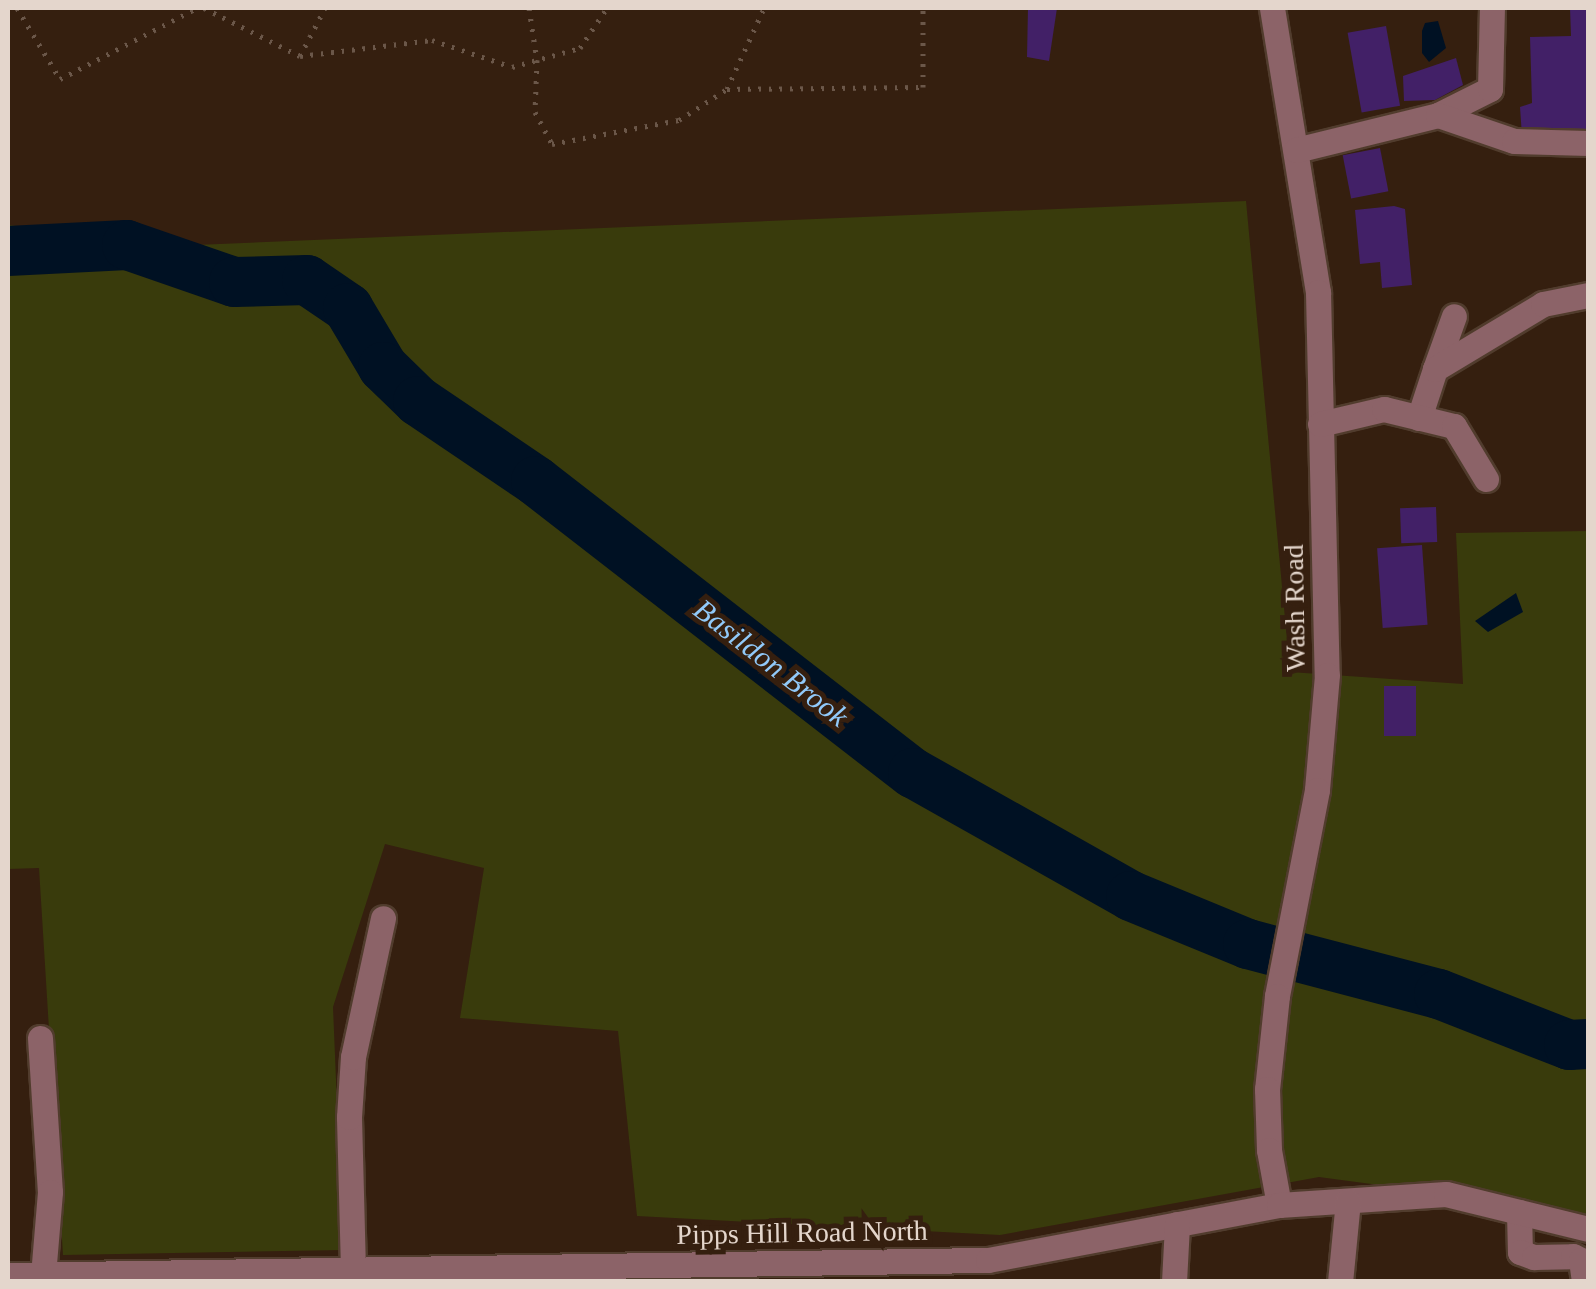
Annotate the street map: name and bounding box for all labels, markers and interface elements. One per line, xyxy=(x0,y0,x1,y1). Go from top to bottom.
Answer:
street label: Wash Road xyxy=(1277,544,1313,672)
water label: Basildon Brook xyxy=(686,591,856,735)
street label: Pipps Hill Road North xyxy=(676,1214,928,1252)

